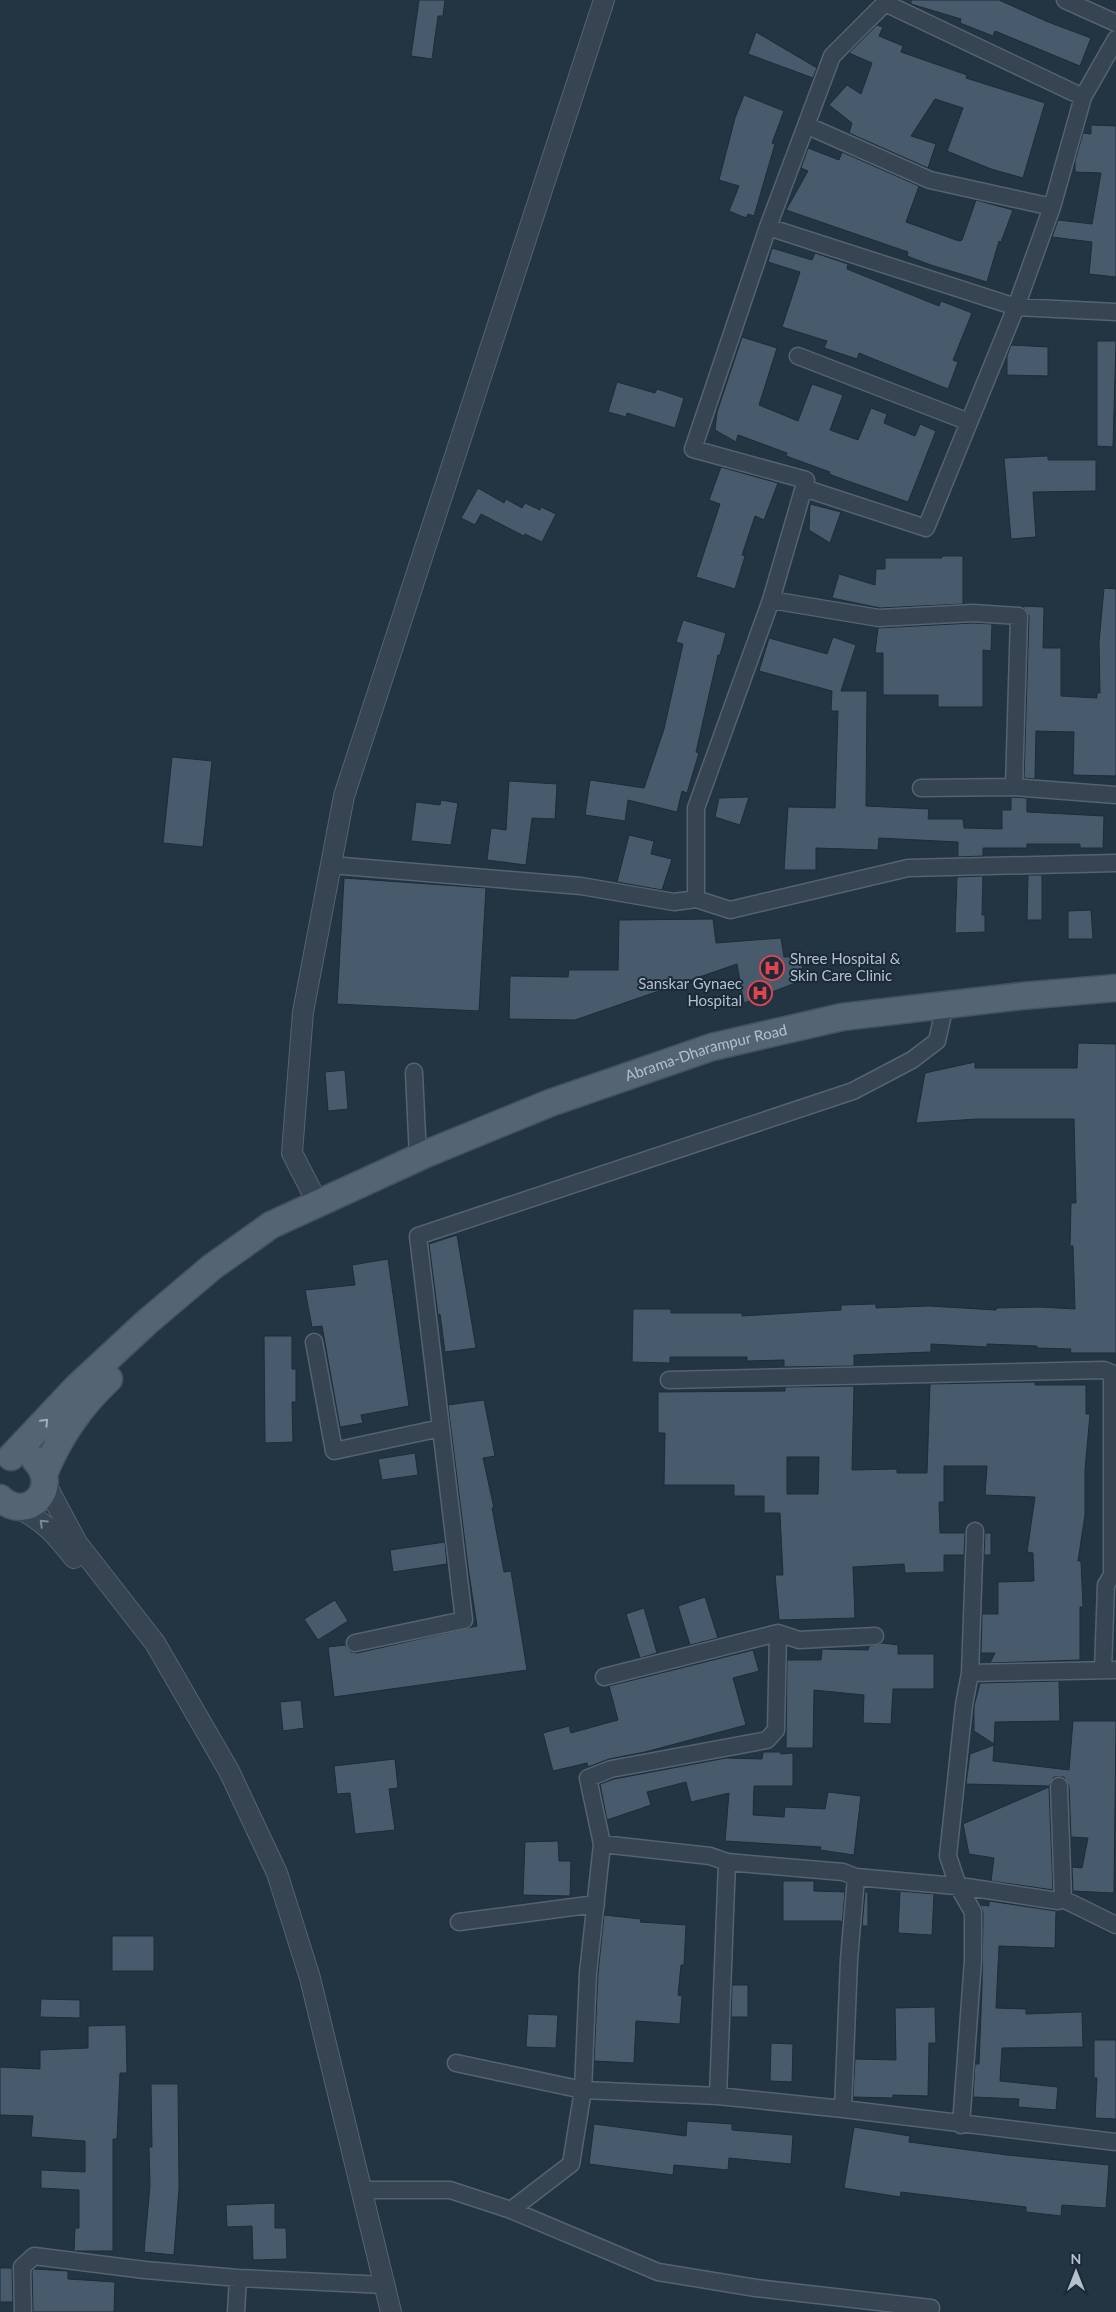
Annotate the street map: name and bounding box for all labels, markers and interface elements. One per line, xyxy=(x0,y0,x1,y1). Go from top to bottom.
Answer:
place label: Shree Hospital & Skin Care Clinic xyxy=(790,949,901,984)
hospital icon: Shree Hospital & Skin Care Clinic xyxy=(759,955,785,981)
place label: Sanskar Gynaec Hospital xyxy=(638,974,742,1009)
hospital icon: Sanskar Gynaec Hospital xyxy=(747,980,773,1006)
street label: Abrama-Dharampur Road xyxy=(622,1020,789,1084)
one-way arrow xyxy=(39,1418,48,1427)
one-way arrow xyxy=(40,1520,49,1529)
north arrow xyxy=(1051,2247,1101,2297)
text: N xyxy=(1071,2250,1081,2267)

